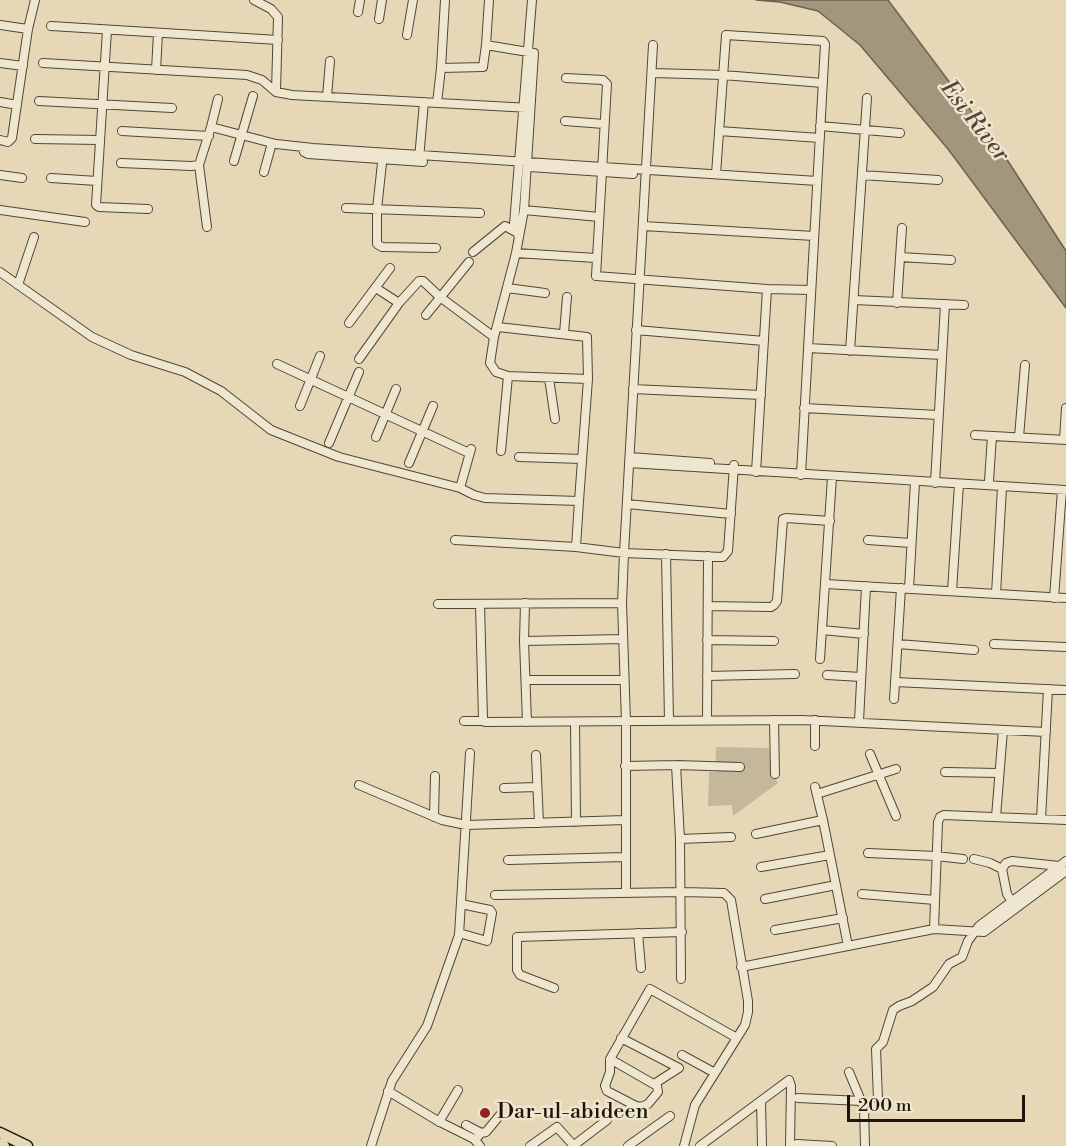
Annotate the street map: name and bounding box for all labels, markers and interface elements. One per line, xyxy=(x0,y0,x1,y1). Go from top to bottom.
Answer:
water label: Esi River xyxy=(933,76,1015,168)
scale bar xyxy=(850,1083,1028,1121)
text: 200 m xyxy=(858,1094,912,1117)
place label: Dar-ul-abideen xyxy=(497,1100,649,1126)
marker: Dar-ul-abideen xyxy=(478,1106,492,1120)

